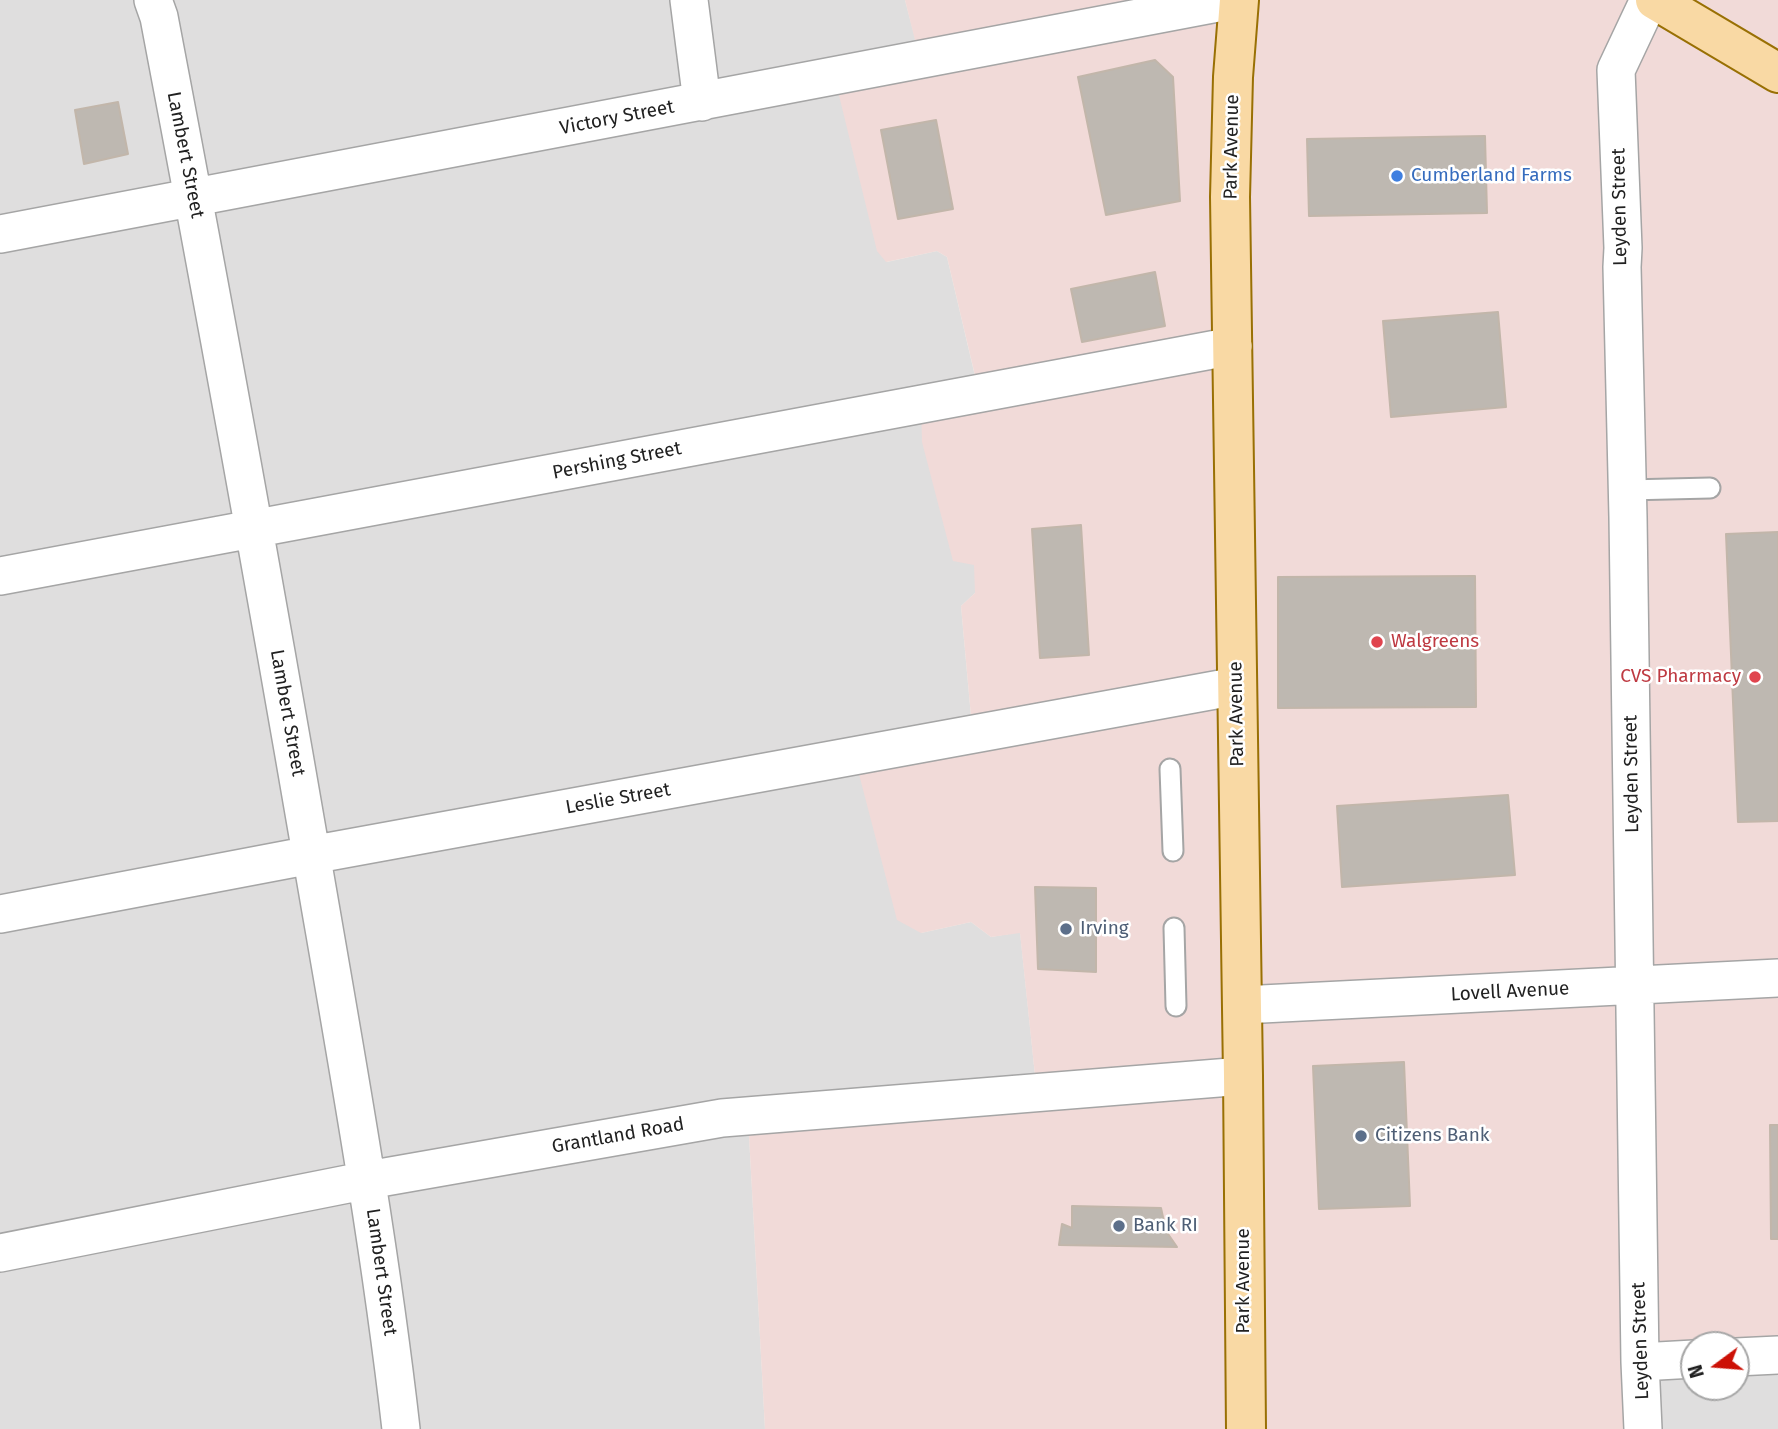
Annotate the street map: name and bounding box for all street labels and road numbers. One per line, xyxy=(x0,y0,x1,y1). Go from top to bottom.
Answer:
street label: Lambert Street xyxy=(162,90,208,220)
street label: Park Avenue xyxy=(1220,94,1244,200)
street label: Victory Street xyxy=(558,96,676,140)
street label: Leyden Street xyxy=(1608,148,1632,266)
street label: Pershing Street xyxy=(551,437,683,485)
street label: Lambert Street xyxy=(265,648,309,778)
street label: Park Avenue xyxy=(1225,661,1249,767)
street label: Leyden Street xyxy=(1620,715,1644,833)
street label: Leslie Street xyxy=(564,779,672,819)
street label: Lovell Avenue xyxy=(1450,978,1570,1006)
street label: Grantland Road xyxy=(550,1113,686,1159)
street label: Lambert Street xyxy=(361,1207,401,1337)
street label: Park Avenue xyxy=(1233,1228,1255,1334)
street label: Leyden Street xyxy=(1628,1282,1654,1400)

